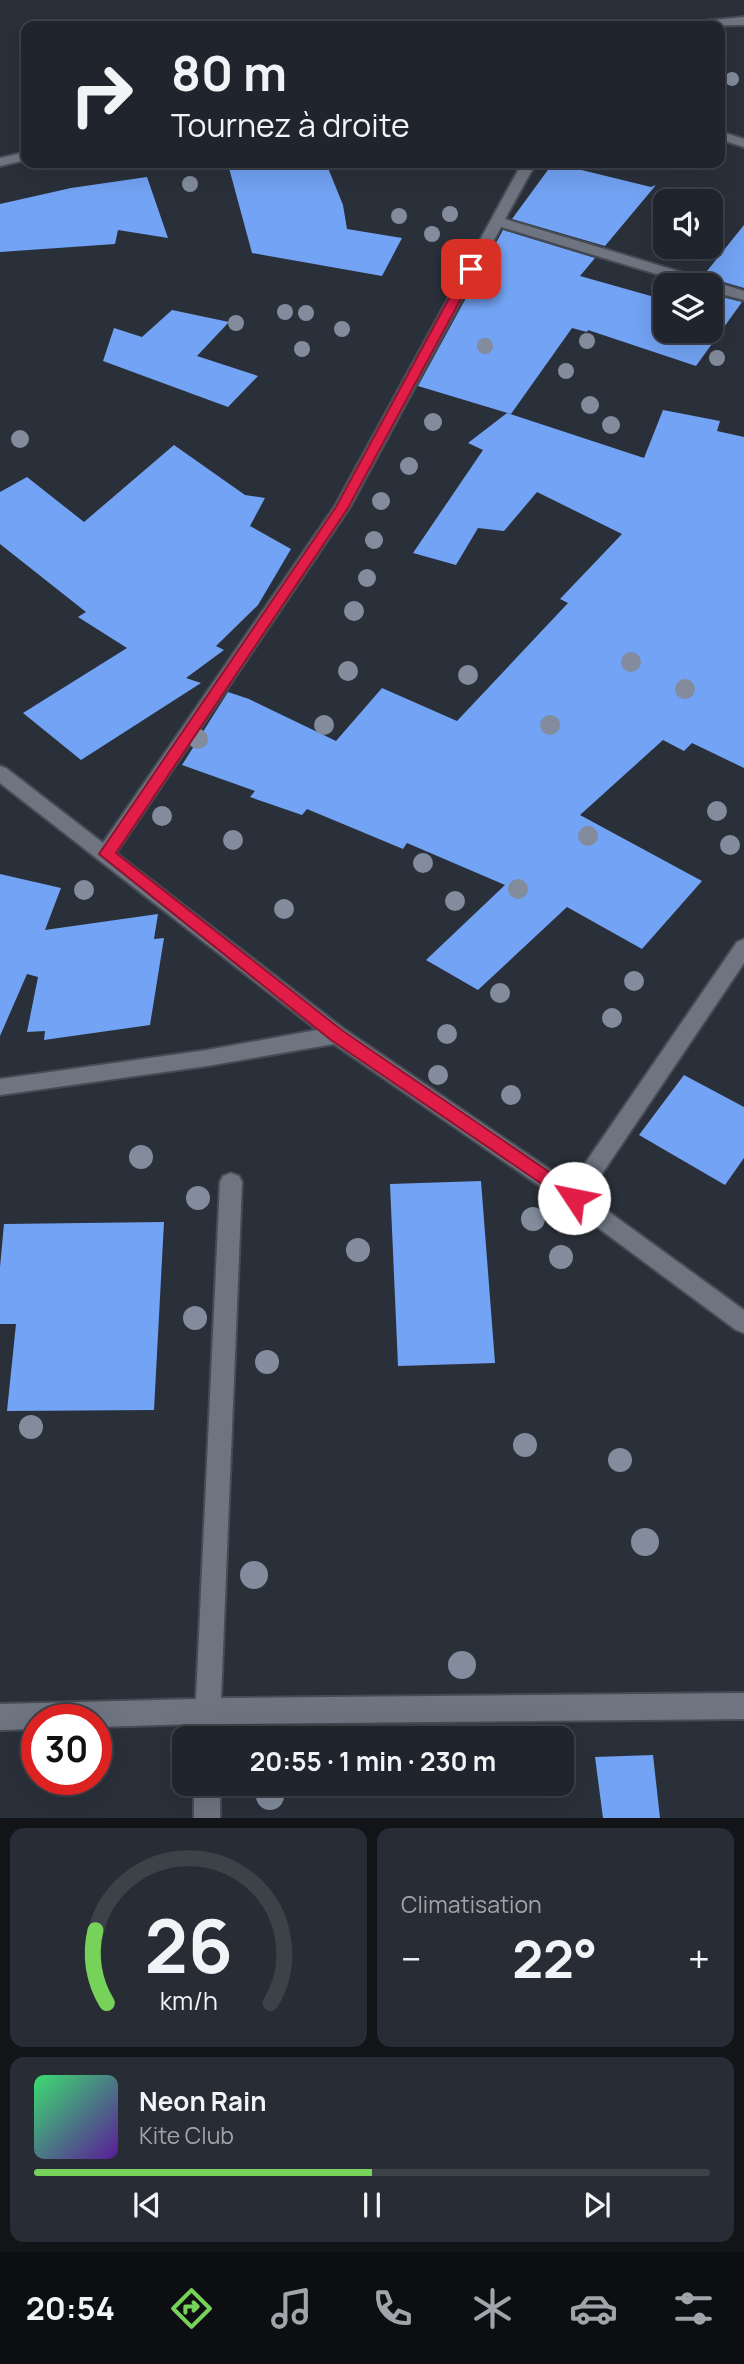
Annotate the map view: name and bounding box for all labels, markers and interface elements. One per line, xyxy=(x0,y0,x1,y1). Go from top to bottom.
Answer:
text: 80 m xyxy=(171,39,287,106)
icon: right xyxy=(56,49,147,140)
text: Tournez à droite xyxy=(171,103,410,147)
map controls xyxy=(653,189,723,343)
button: sound xyxy=(653,189,723,259)
pin xyxy=(441,239,501,299)
icon: arrive xyxy=(452,250,490,288)
button: layers xyxy=(653,273,723,343)
position arrow xyxy=(537,1161,611,1235)
speed limit sign: 30 xyxy=(21,1704,112,1795)
text: 20:55 · 1 min · 230 m xyxy=(250,1743,496,1779)
text: Climatisation xyxy=(401,1888,542,1920)
text: 26 xyxy=(144,1896,233,1996)
text: 22° xyxy=(512,1923,597,1994)
text: − xyxy=(401,1932,422,1984)
text: + xyxy=(688,1932,710,1984)
text: km/h xyxy=(159,1983,218,2018)
text: Neon Rain xyxy=(139,2083,267,2119)
text: Kite Club xyxy=(139,2119,234,2151)
icon: previous xyxy=(128,2186,166,2224)
icon: pause xyxy=(353,2186,391,2224)
icon: next xyxy=(578,2186,616,2224)
icon: directions xyxy=(167,2284,216,2333)
icon: music xyxy=(267,2284,316,2333)
icon: phone xyxy=(368,2284,417,2333)
icon: climate xyxy=(468,2284,517,2333)
icon: car xyxy=(569,2284,618,2333)
icon: filters xyxy=(669,2284,718,2333)
text: 20:54 xyxy=(26,2286,115,2330)

